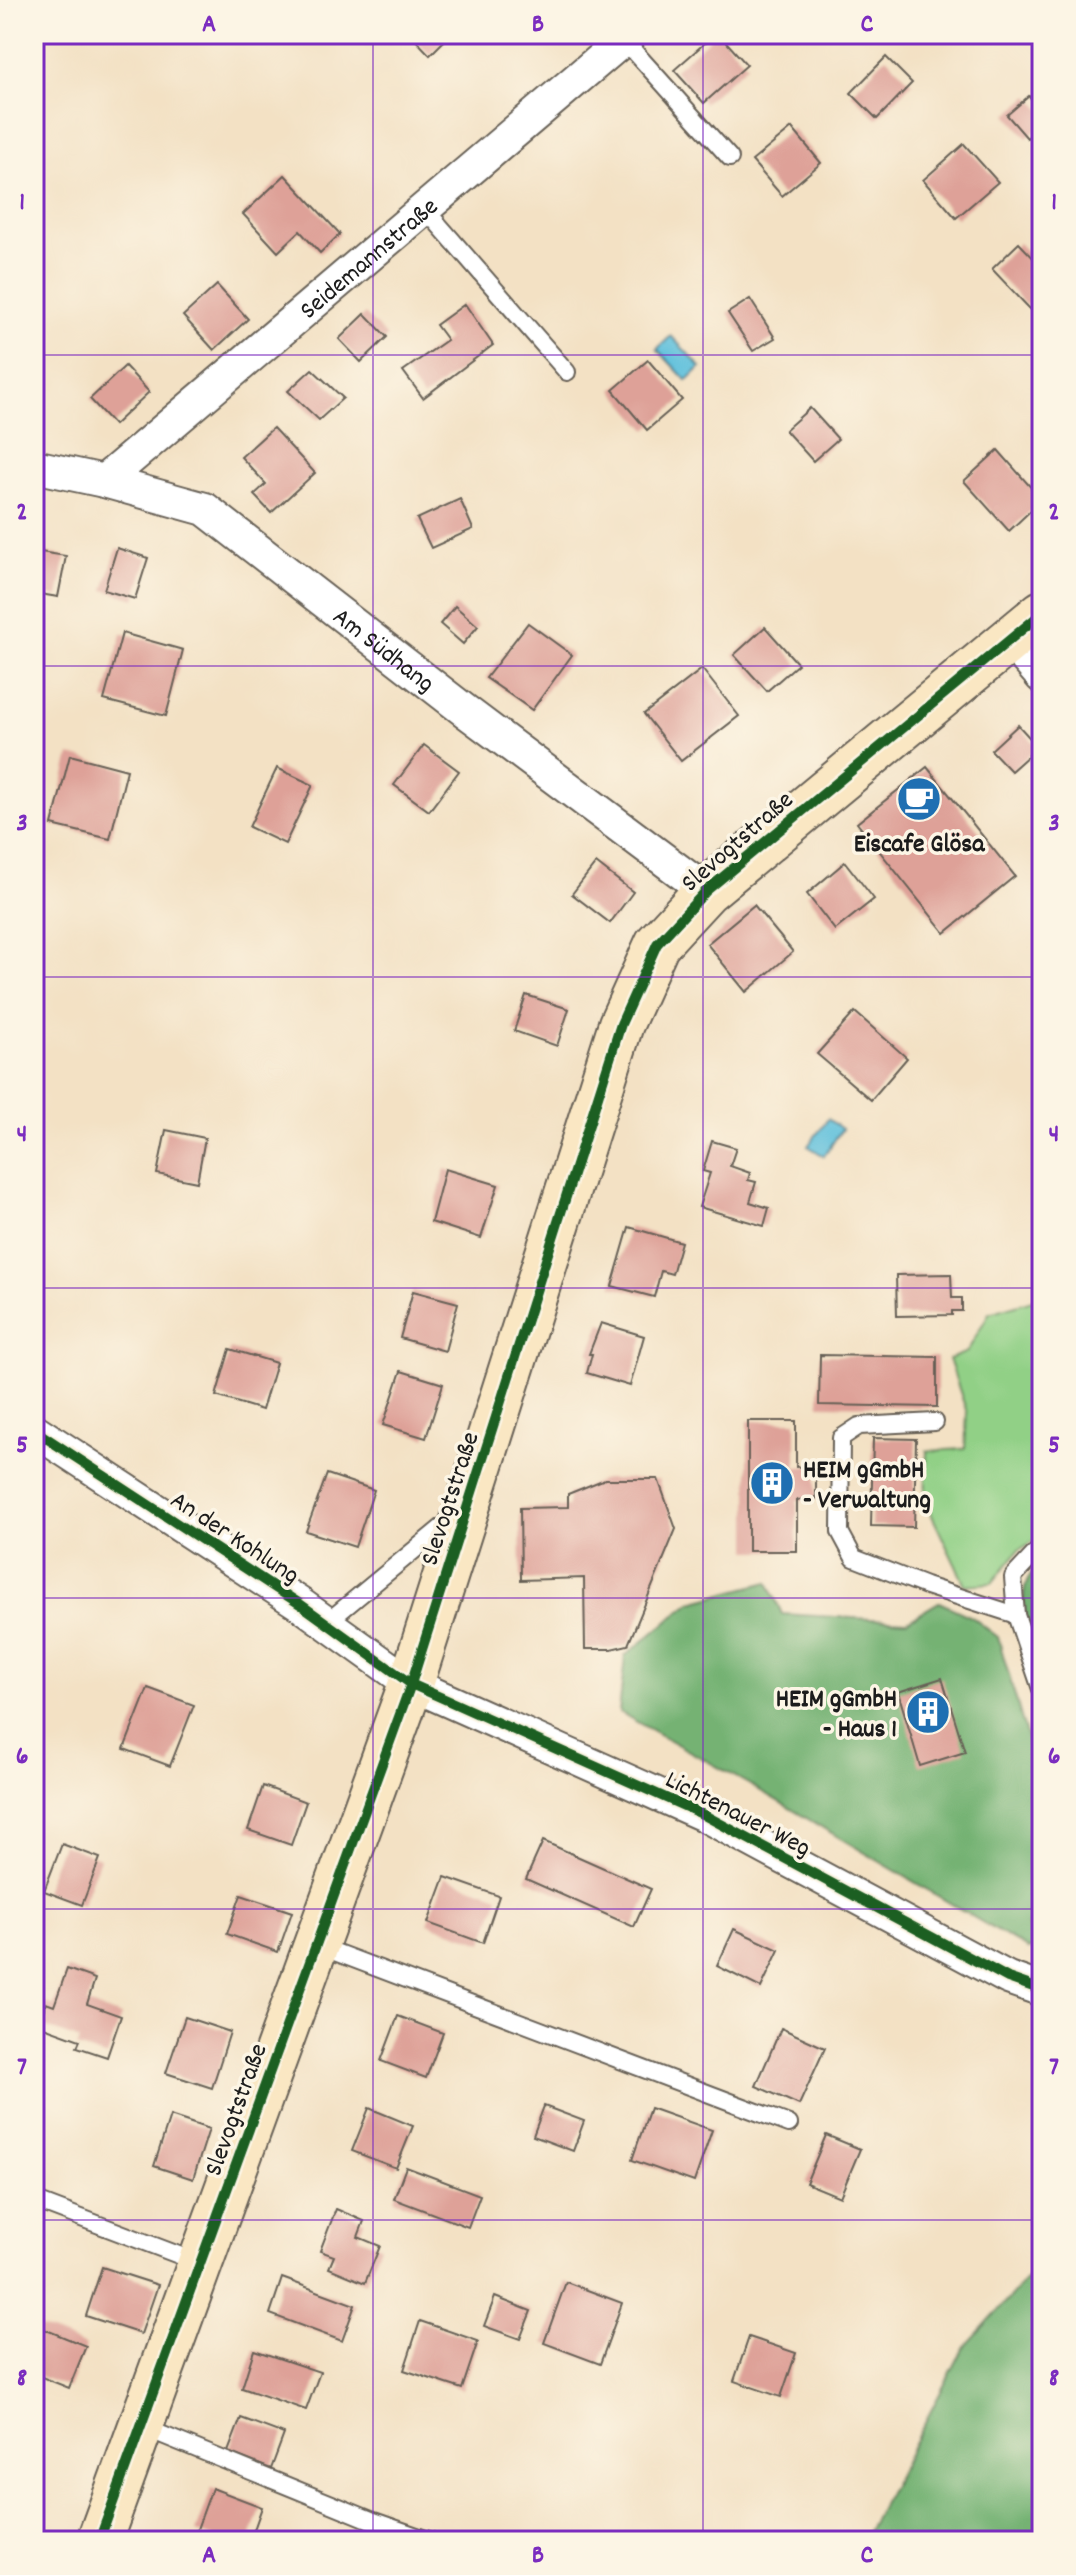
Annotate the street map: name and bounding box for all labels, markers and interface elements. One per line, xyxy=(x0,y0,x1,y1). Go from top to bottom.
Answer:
text: A xyxy=(202,7,216,44)
text: B xyxy=(532,7,544,44)
text: C xyxy=(861,7,874,44)
text: 1 xyxy=(19,185,25,222)
text: 1 xyxy=(1051,185,1057,222)
street label: Seidemannstraße xyxy=(293,190,447,329)
text: 2 xyxy=(16,495,28,532)
text: 2 xyxy=(1048,495,1060,532)
street label: Am Südhang xyxy=(324,600,442,703)
cafe icon: Eiscafe Glösa xyxy=(895,775,943,823)
street label: Slevogtstraße xyxy=(674,783,803,902)
text: 3 xyxy=(16,806,28,843)
text: 3 xyxy=(1048,806,1060,843)
place label: Eiscafe Glösa xyxy=(854,827,985,864)
text: 4 xyxy=(17,1117,27,1154)
text: 4 xyxy=(1049,1117,1059,1154)
street label: Slevogtstraße xyxy=(412,1427,490,1571)
text: 5 xyxy=(16,1428,28,1465)
text: 5 xyxy=(1048,1428,1060,1465)
place label: HEIM gGmbH - Verwaltung xyxy=(803,1453,931,1520)
building icon: HEIM gGmbH - Verwaltung xyxy=(748,1459,796,1507)
street label: An der Kohlung xyxy=(162,1483,306,1595)
place label: HEIM gGmbH - Haus 1 xyxy=(776,1682,897,1749)
building icon: HEIM gGmbH - Haus 1 xyxy=(904,1688,952,1736)
text: 6 xyxy=(16,1739,28,1776)
text: 6 xyxy=(1048,1739,1060,1776)
street label: Lichtenauer Weg xyxy=(658,1763,817,1868)
street label: Slevogtstraße xyxy=(196,2039,278,2182)
text: 7 xyxy=(17,2050,27,2087)
text: 7 xyxy=(1049,2050,1059,2087)
text: 8 xyxy=(17,2361,27,2398)
text: 8 xyxy=(1049,2361,1059,2398)
text: A xyxy=(202,2538,216,2575)
text: B xyxy=(532,2538,544,2575)
text: C xyxy=(861,2538,874,2575)

